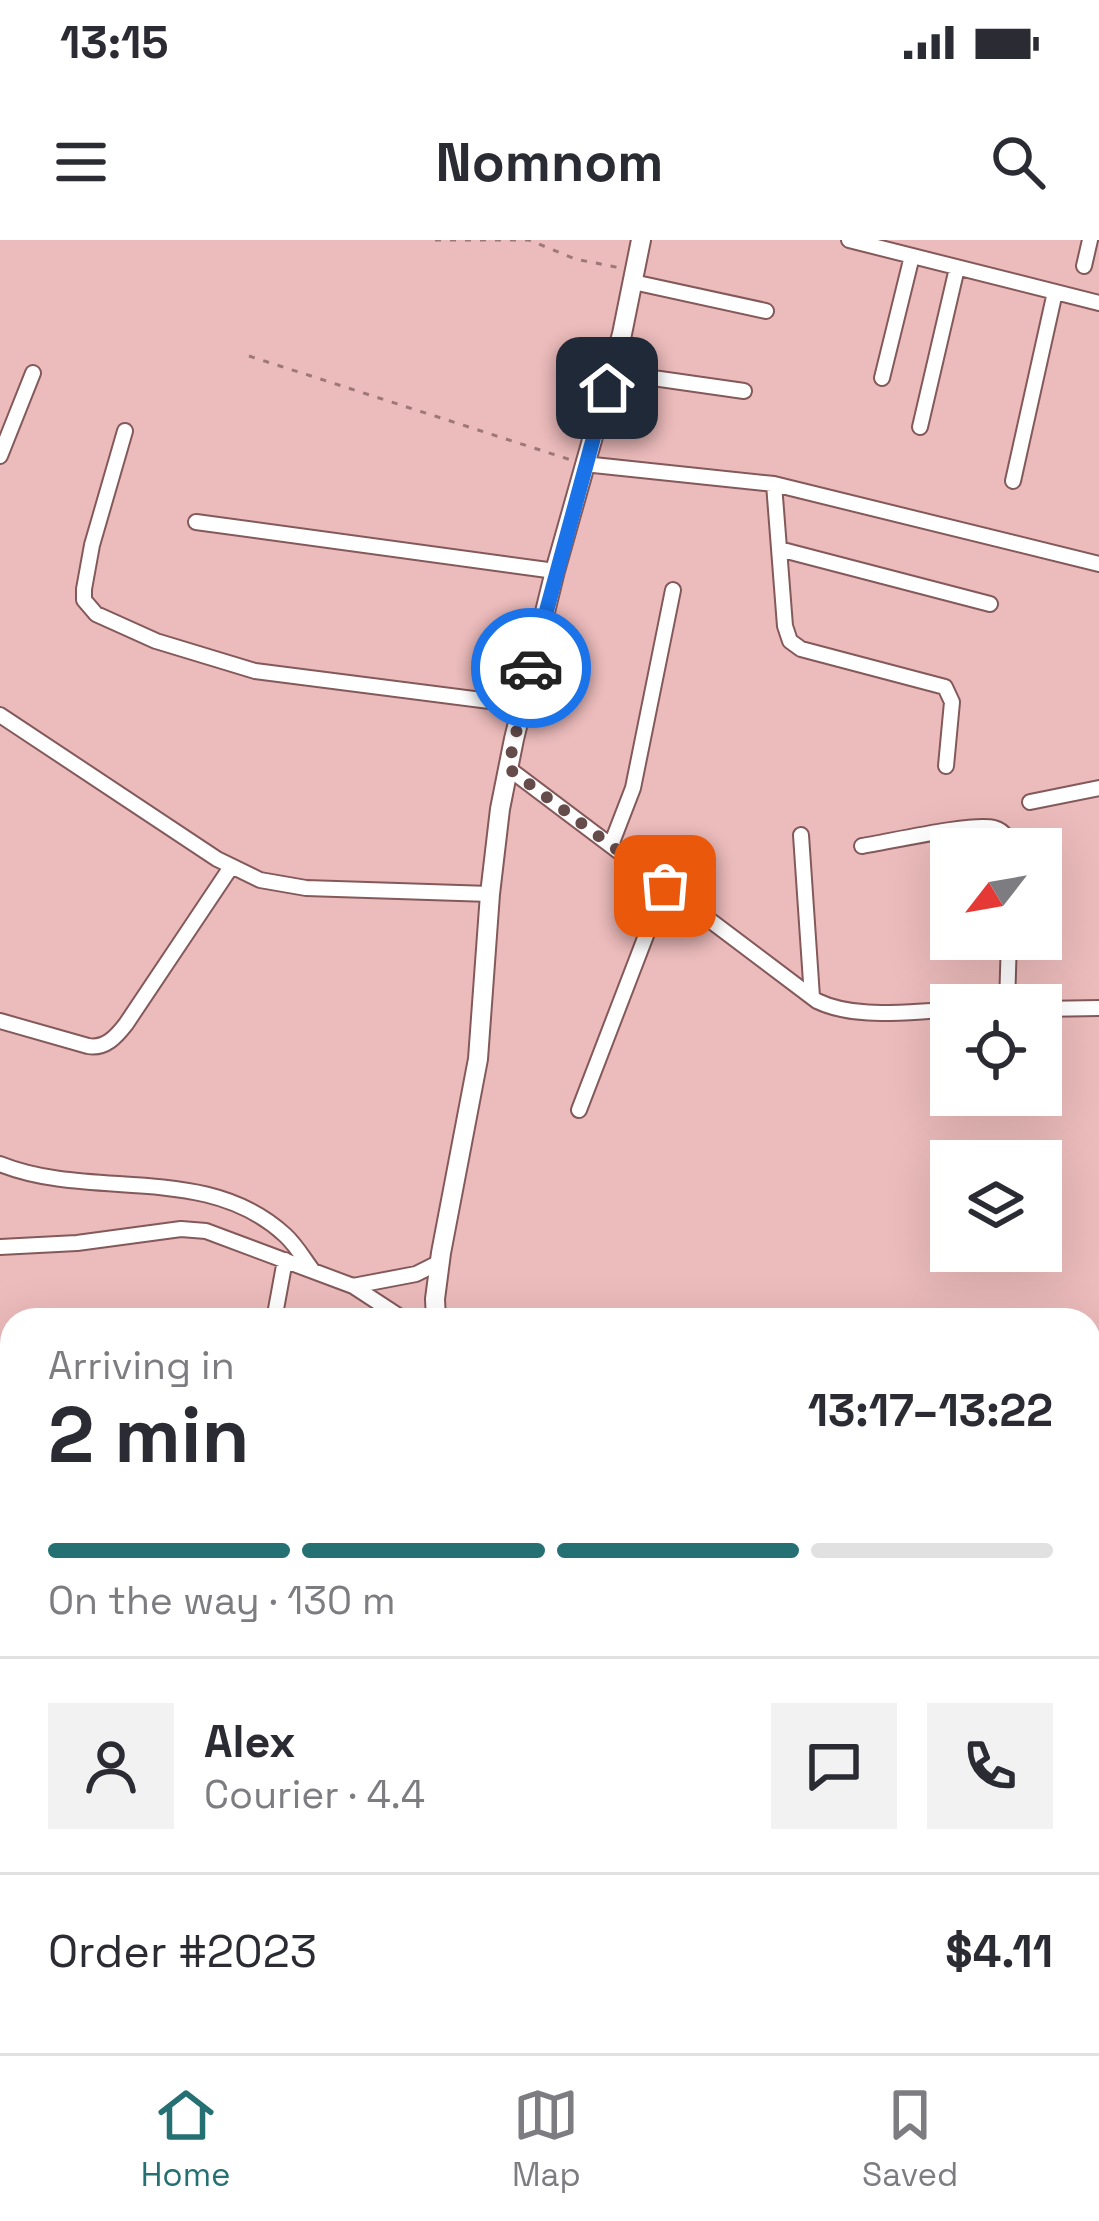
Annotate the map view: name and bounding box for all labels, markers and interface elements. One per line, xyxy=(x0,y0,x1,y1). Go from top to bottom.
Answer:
text: 13:15 xyxy=(60,14,168,71)
text: Nomnom xyxy=(436,128,663,197)
icon: menu xyxy=(48,129,114,195)
icon: search xyxy=(985,129,1051,195)
pin xyxy=(556,337,658,439)
icon: home xyxy=(574,355,640,421)
courier xyxy=(471,608,591,728)
icon: car xyxy=(498,635,564,701)
north arrow xyxy=(930,828,1062,960)
map controls xyxy=(930,828,1062,1272)
pin xyxy=(614,835,716,937)
icon: bag xyxy=(632,853,698,919)
button: locate xyxy=(930,984,1062,1116)
button: layers xyxy=(930,1140,1062,1272)
text: Arriving in xyxy=(48,1341,235,1390)
text: 13:17–13:22 xyxy=(808,1382,1053,1439)
text: 2 min xyxy=(48,1385,250,1485)
text: On the way · 130 m xyxy=(48,1576,395,1625)
button: person xyxy=(48,1703,174,1829)
button: chat xyxy=(771,1703,897,1829)
button: phone xyxy=(927,1703,1053,1829)
text: Alex xyxy=(204,1713,296,1770)
text: Courier · 4.4 xyxy=(204,1770,425,1819)
text: Order #2023 xyxy=(48,1923,317,1980)
text: $4.11 xyxy=(945,1923,1053,1980)
tab: Home xyxy=(141,2082,231,2196)
tab: Map xyxy=(512,2082,581,2196)
tab: Saved xyxy=(862,2082,958,2196)

